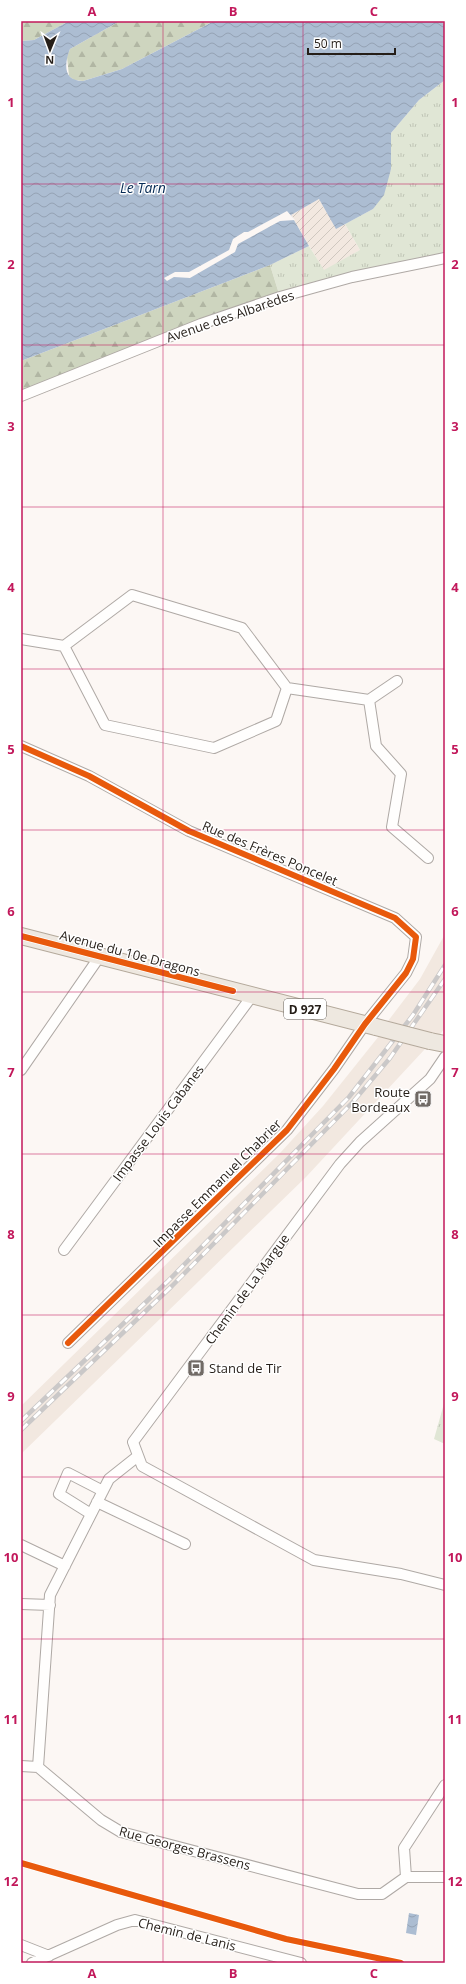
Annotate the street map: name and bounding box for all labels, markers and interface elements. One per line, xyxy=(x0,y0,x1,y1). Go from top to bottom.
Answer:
text: A xyxy=(88,2,97,20)
text: B xyxy=(229,2,238,20)
text: C xyxy=(370,2,378,20)
north arrow xyxy=(30,30,70,70)
scale bar xyxy=(308,30,395,56)
text: 50 m xyxy=(314,35,342,52)
text: N xyxy=(45,53,54,68)
text: 1 xyxy=(7,93,15,111)
text: 1 xyxy=(451,93,459,111)
water label: Le Tarn xyxy=(120,178,166,197)
text: 2 xyxy=(7,255,15,273)
text: 2 xyxy=(451,255,459,273)
street label: Avenue des Albarèdes xyxy=(164,286,296,346)
text: 3 xyxy=(7,417,15,435)
text: 3 xyxy=(451,417,459,435)
text: 4 xyxy=(7,578,15,596)
text: 4 xyxy=(451,578,459,596)
text: 5 xyxy=(7,740,15,758)
text: 5 xyxy=(451,740,459,758)
street label: Rue des Frères Poncelet xyxy=(200,816,341,890)
text: 6 xyxy=(7,902,15,920)
text: 6 xyxy=(451,902,459,920)
street label: Avenue du 10e Dragons xyxy=(58,926,202,980)
road number: D 927 xyxy=(284,999,326,1019)
street label: Impasse Louis Cabanes xyxy=(108,1061,208,1185)
text: 7 xyxy=(7,1063,15,1081)
text: 7 xyxy=(451,1063,459,1081)
place label: Route Bordeaux xyxy=(351,1083,410,1116)
bus stop icon: Route Bordeaux xyxy=(413,1089,433,1109)
street label: Impasse Emmanuel Chabrier xyxy=(149,1114,286,1251)
text: 8 xyxy=(7,1225,15,1243)
text: 8 xyxy=(451,1225,459,1243)
street label: Chemin de La Margue xyxy=(201,1230,293,1348)
bus stop icon: Stand de Tir xyxy=(186,1358,206,1378)
place label: Stand de Tir xyxy=(209,1359,282,1377)
text: 9 xyxy=(7,1387,15,1405)
text: 9 xyxy=(451,1387,459,1405)
text: 10 xyxy=(4,1548,18,1566)
text: 10 xyxy=(448,1548,462,1566)
text: 11 xyxy=(4,1710,18,1728)
text: 11 xyxy=(448,1710,462,1728)
street label: Rue Georges Brassens xyxy=(117,1822,253,1874)
text: 12 xyxy=(4,1872,19,1890)
text: 12 xyxy=(448,1872,463,1890)
street label: Chemin de Lanis xyxy=(136,1913,238,1955)
text: A xyxy=(88,1964,97,1982)
text: B xyxy=(229,1964,238,1982)
text: C xyxy=(370,1964,378,1982)

